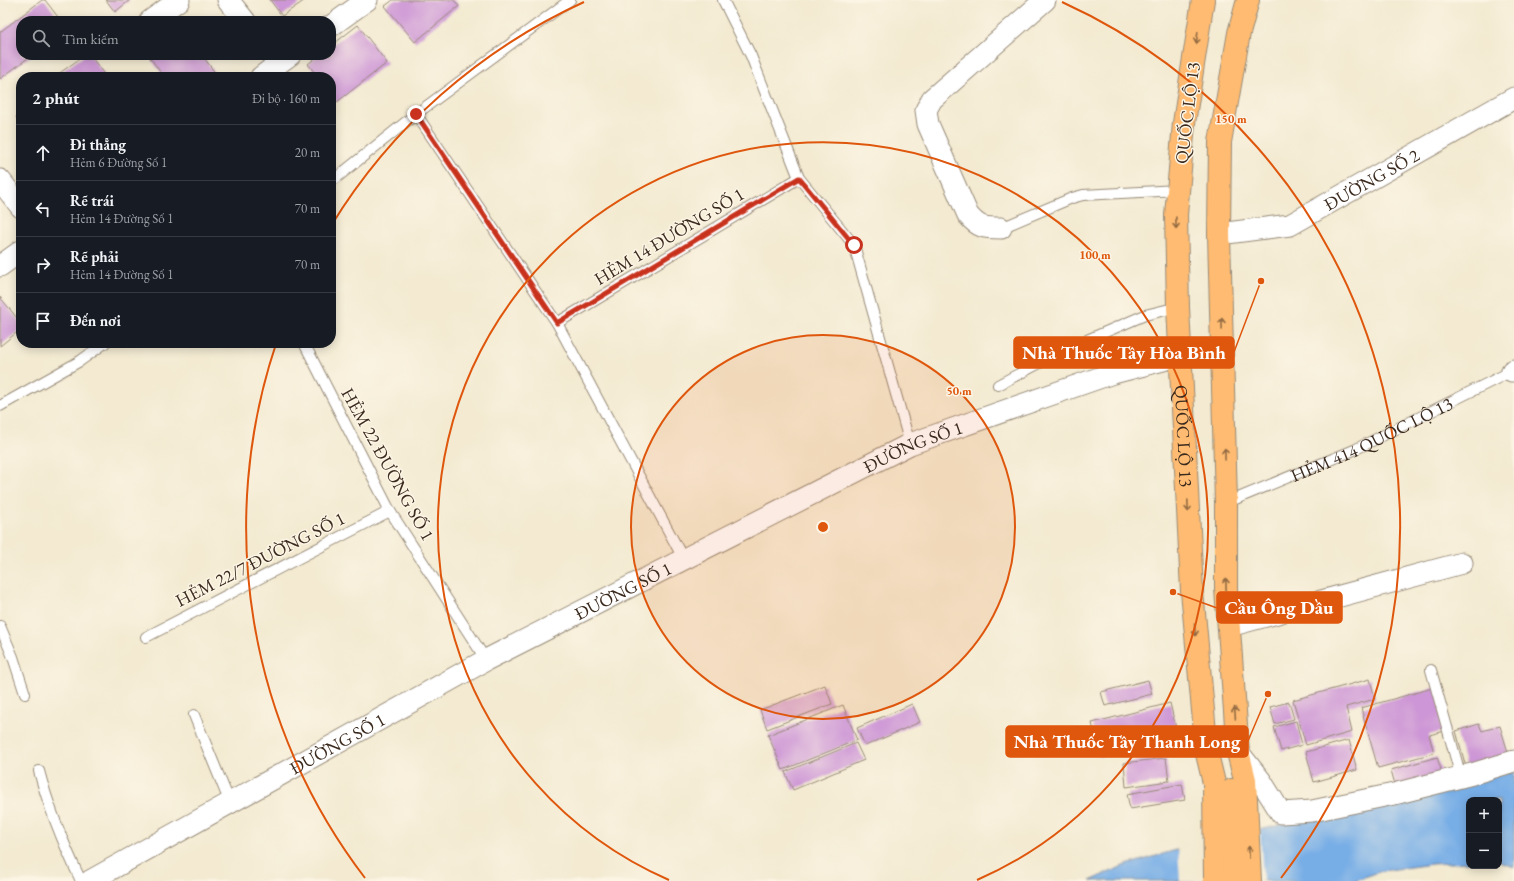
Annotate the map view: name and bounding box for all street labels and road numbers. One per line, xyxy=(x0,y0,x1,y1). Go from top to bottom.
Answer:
street label: QUỐC LỘ 13 xyxy=(1169,61,1205,165)
street label: ĐƯỜNG SỐ 2 xyxy=(1320,143,1423,215)
street label: HẺM 14 ĐƯỜNG SỐ 1 xyxy=(590,182,748,290)
street label: HẺM 22 ĐƯỜNG SỐ 1 xyxy=(336,383,440,545)
street label: QUỐC LỘ 13 xyxy=(1170,384,1198,488)
street label: HẺM 414 QUỐC LỘ 13 xyxy=(1287,391,1456,487)
street label: ĐƯỜNG SỐ 1 xyxy=(859,415,965,478)
street label: HẺM 22/7 ĐƯỜNG SỐ 1 xyxy=(171,506,349,612)
street label: ĐƯỜNG SỐ 1 xyxy=(570,556,675,625)
street label: ĐƯỜNG SỐ 1 xyxy=(285,707,389,779)

